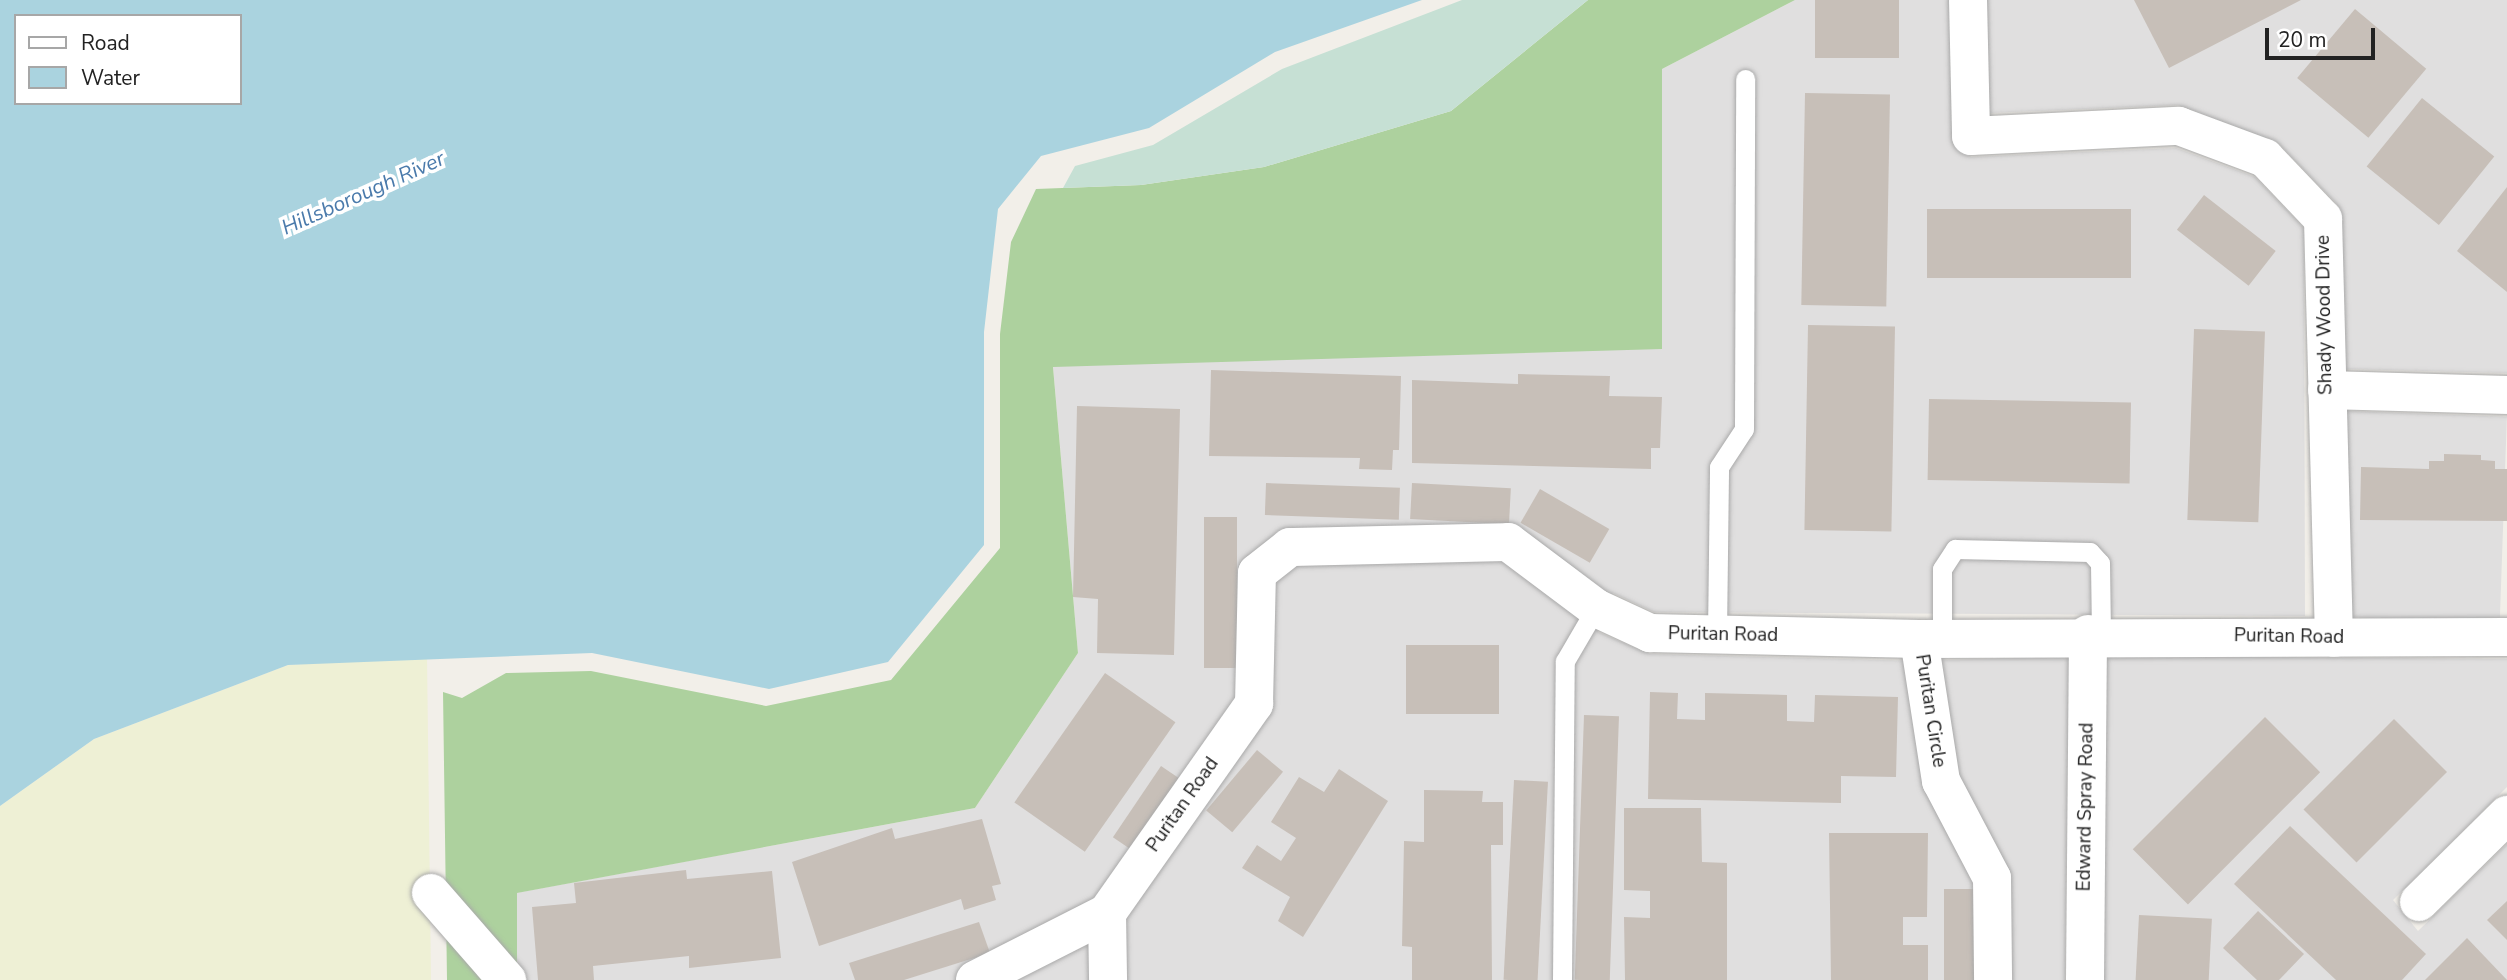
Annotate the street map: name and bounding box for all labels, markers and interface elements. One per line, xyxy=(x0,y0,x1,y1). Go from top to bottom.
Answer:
legend xyxy=(14,14,242,105)
scale bar xyxy=(2269,14,2379,58)
text: 20 m xyxy=(2278,26,2327,54)
text: Road xyxy=(81,29,130,57)
text: Water xyxy=(81,64,140,92)
water label: Hillsborough River xyxy=(278,146,448,240)
street label: Shady Wood Drive xyxy=(2312,235,2338,395)
street label: Puritan Road xyxy=(1668,623,1778,647)
street label: Puritan Road xyxy=(2234,625,2344,649)
street label: Puritan Circle xyxy=(1910,653,1950,769)
street label: Edward Spray Road xyxy=(2073,722,2099,892)
street label: Puritan Road xyxy=(1142,753,1224,857)

